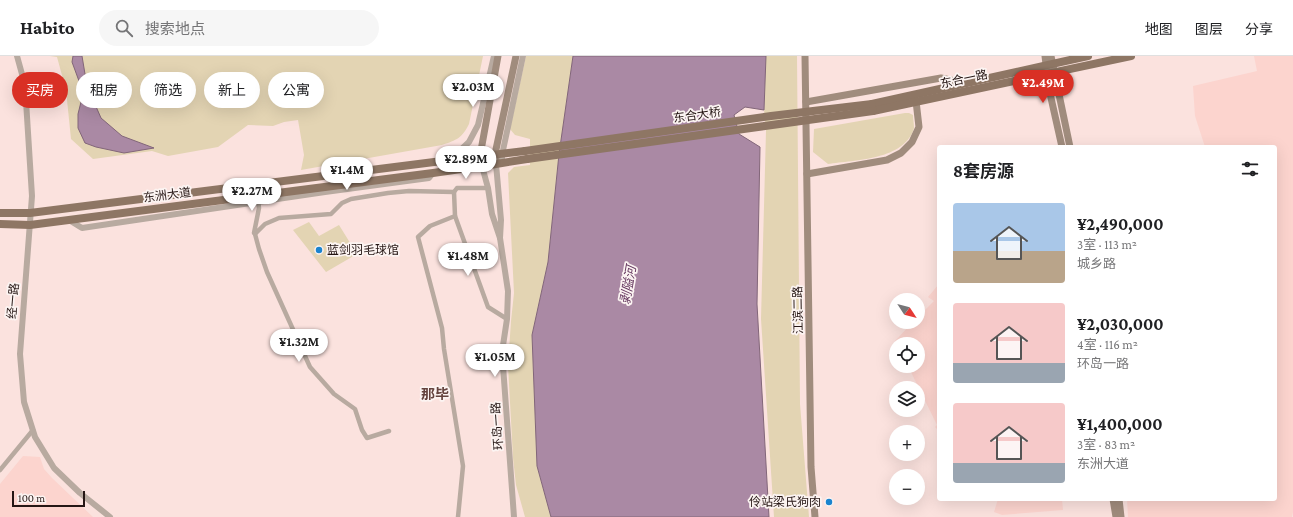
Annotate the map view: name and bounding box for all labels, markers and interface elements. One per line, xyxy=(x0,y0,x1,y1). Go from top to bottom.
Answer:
search box xyxy=(99,10,379,46)
text: Habito xyxy=(20,17,75,38)
icon: search xyxy=(113,17,135,39)
text: 搜索地点 xyxy=(145,21,205,37)
text: 地图 xyxy=(1145,21,1173,37)
text: 图层 xyxy=(1195,21,1223,37)
text: 分享 xyxy=(1245,21,1273,37)
street label: 东合一路 xyxy=(939,67,989,91)
pin: ¥2.49M xyxy=(1010,70,1076,104)
chip: 买房 xyxy=(12,72,68,108)
chip: 租房 xyxy=(76,72,132,108)
chip: 筛选 xyxy=(140,72,196,108)
chip: 新上 xyxy=(204,72,260,108)
chip: 公寓 xyxy=(268,72,324,108)
pin: ¥2.03M xyxy=(440,74,506,108)
text: ¥2.49M xyxy=(1022,75,1064,90)
text: ¥2.03M xyxy=(452,79,494,94)
street label: 东合大桥 xyxy=(672,105,722,125)
pin: ¥2.89M xyxy=(433,146,499,180)
text: ¥2.89M xyxy=(444,151,488,166)
pin: ¥1.4M xyxy=(319,157,375,191)
icon: filters xyxy=(1239,158,1261,180)
text: ¥1.4M xyxy=(330,162,364,177)
text: 8套房源 xyxy=(953,162,1014,181)
pin: ¥2.27M xyxy=(219,178,285,212)
text: ¥2.27M xyxy=(231,183,273,198)
street label: 东洲大道 xyxy=(142,185,192,205)
text: ¥2,490,000 xyxy=(1077,215,1164,234)
icon: home xyxy=(985,219,1033,267)
text: 3室 · 113 m² xyxy=(1077,237,1137,252)
place label: 蓝剑羽毛球馆 xyxy=(327,243,399,257)
pin: ¥1.48M xyxy=(435,243,501,277)
marker: 蓝剑羽毛球馆 xyxy=(314,245,324,255)
text: ¥1.48M xyxy=(447,248,489,263)
text: 城乡路 xyxy=(1077,256,1116,271)
water label: 剥隘河 xyxy=(617,262,639,306)
street label: 经一路 xyxy=(4,282,22,320)
street label: 江滨二路 xyxy=(791,286,805,334)
north arrow xyxy=(889,293,925,329)
map controls xyxy=(889,293,925,505)
text: ¥2,030,000 xyxy=(1077,315,1164,334)
icon: home xyxy=(985,319,1033,367)
pin: ¥1.32M xyxy=(266,329,332,363)
text: ¥1.32M xyxy=(279,334,319,349)
button: locate xyxy=(889,337,925,373)
text: 4室 · 116 m² xyxy=(1077,337,1138,352)
pin: ¥1.05M xyxy=(462,344,528,378)
text: ¥1.05M xyxy=(474,349,516,364)
text: 环岛一路 xyxy=(1077,356,1129,371)
button: layers xyxy=(889,381,925,417)
district label: 那毕 xyxy=(421,386,449,402)
street label: 环岛一路 xyxy=(488,402,506,450)
text: ¥1,400,000 xyxy=(1077,415,1163,434)
icon: home xyxy=(985,419,1033,467)
button: + xyxy=(889,425,925,461)
text: 3室 · 83 m² xyxy=(1077,437,1135,452)
text: 东洲大道 xyxy=(1077,456,1129,471)
button: − xyxy=(889,469,925,505)
scale bar xyxy=(12,489,85,508)
text: 100 m xyxy=(18,492,45,504)
place label: 伶站梁氏狗肉 xyxy=(749,495,821,509)
marker: 伶站梁氏狗肉 xyxy=(824,497,834,507)

